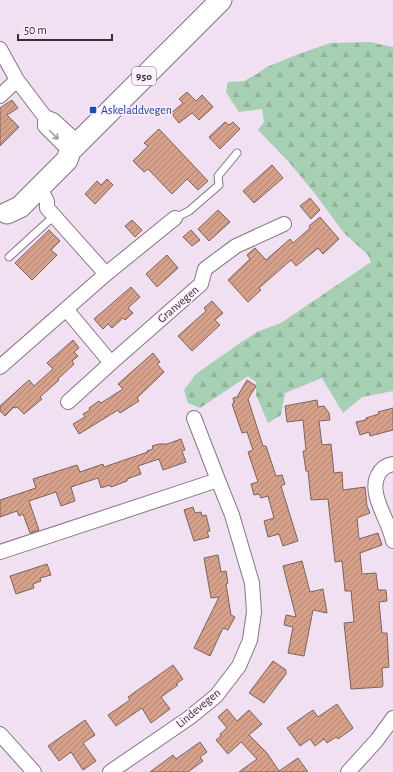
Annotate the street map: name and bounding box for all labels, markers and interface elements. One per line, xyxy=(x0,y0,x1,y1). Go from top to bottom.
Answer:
scale bar xyxy=(18,16,112,42)
text: 50 m xyxy=(24,24,47,36)
road number: 950 xyxy=(132,67,156,85)
place label: Askeladdvegen xyxy=(101,104,172,116)
marker: Askeladdvegen xyxy=(88,105,98,115)
one-way arrow xyxy=(49,130,59,140)
street label: Granvegen xyxy=(155,283,201,325)
street label: Lindevegen xyxy=(174,686,222,730)

